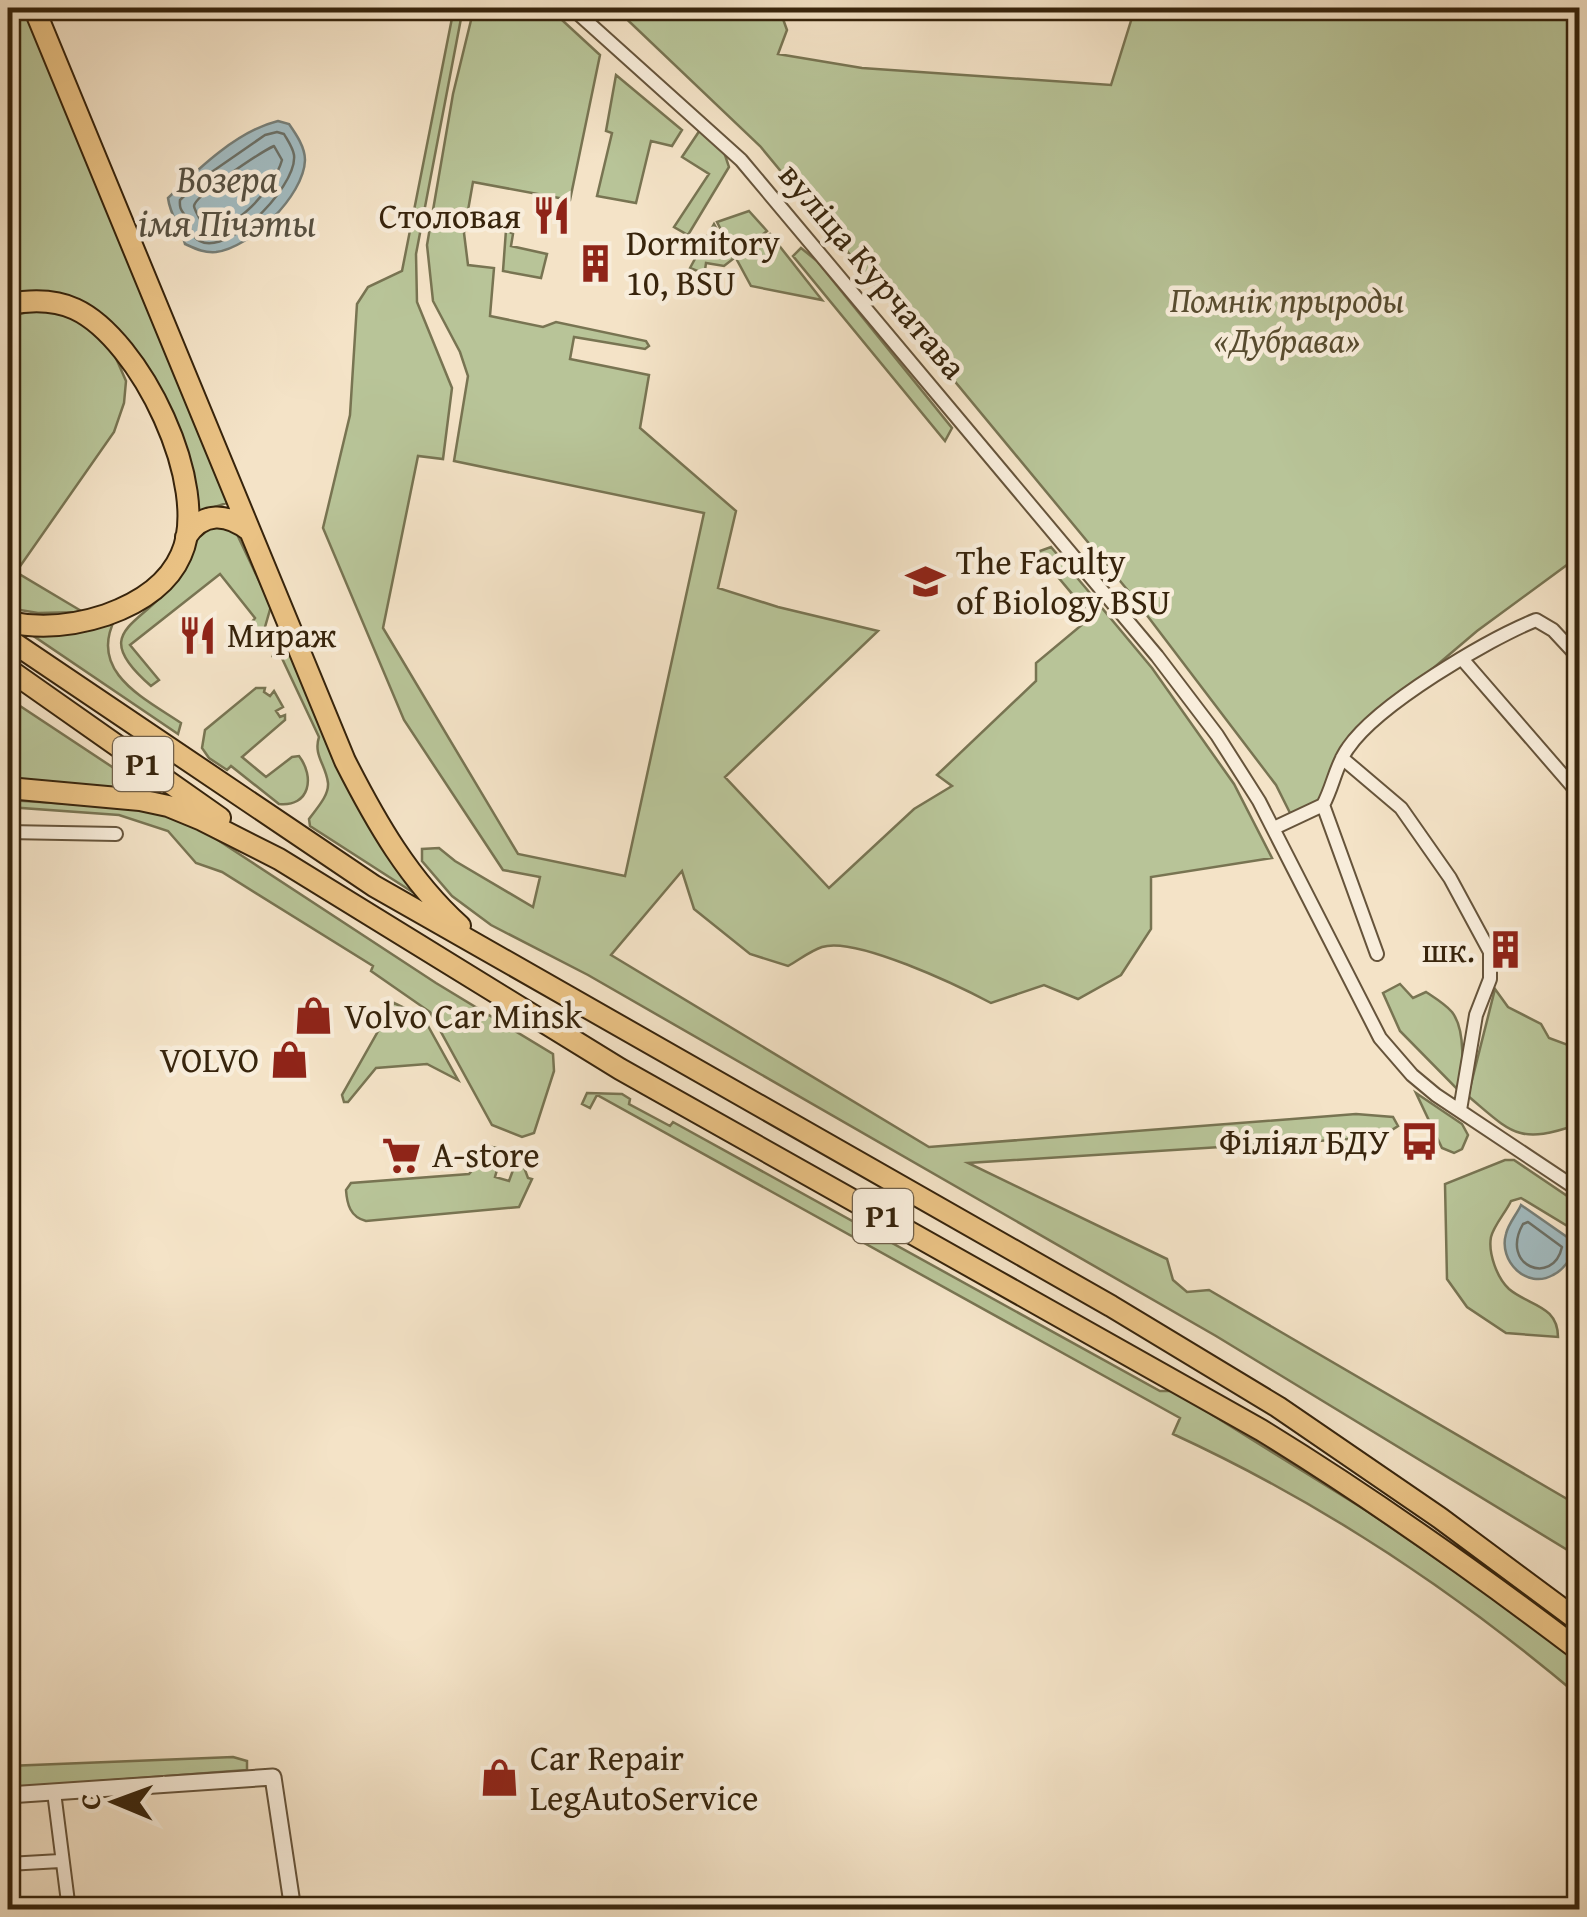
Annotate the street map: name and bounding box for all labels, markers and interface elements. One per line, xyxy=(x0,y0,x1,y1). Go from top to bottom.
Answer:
water label: Возера імя Пічэты xyxy=(138,150,316,250)
street label: вуліца Курчатава xyxy=(767,151,980,390)
place label: Столовая xyxy=(379,190,521,241)
restaurant icon: Столовая xyxy=(530,195,572,237)
place label: Dormitory 10, BSU xyxy=(626,217,781,308)
building icon: Dormitory 10, BSU xyxy=(575,242,617,284)
park label: Помнік прыроды «Дубрава» xyxy=(1170,274,1404,365)
place label: The Faculty of Biology BSU xyxy=(956,536,1171,627)
school or university icon: The Faculty of Biology BSU xyxy=(905,561,947,603)
place label: Мираж xyxy=(227,609,337,660)
restaurant icon: Мираж xyxy=(176,614,218,656)
road number: Р1 xyxy=(113,737,173,791)
place label: шк. xyxy=(1422,924,1475,975)
building icon: шк. xyxy=(1484,929,1526,971)
place label: Volvo Car Minsk xyxy=(344,990,583,1041)
shop icon: Volvo Car Minsk xyxy=(293,995,335,1037)
place label: VOLVO xyxy=(159,1034,259,1085)
shop icon: VOLVO xyxy=(268,1039,310,1081)
place label: Філіял БДУ xyxy=(1219,1116,1390,1167)
bus stop icon: Філіял БДУ xyxy=(1398,1121,1440,1163)
place label: А-store xyxy=(432,1129,540,1180)
supermarket icon: А-store xyxy=(381,1134,423,1176)
road number: Р1 xyxy=(853,1189,913,1243)
place label: Car Repair LegAutoService xyxy=(530,1732,758,1823)
north arrow xyxy=(65,1752,165,1852)
shop icon: Car Repair LegAutoService xyxy=(479,1757,521,1799)
text: С xyxy=(69,1793,110,1810)

